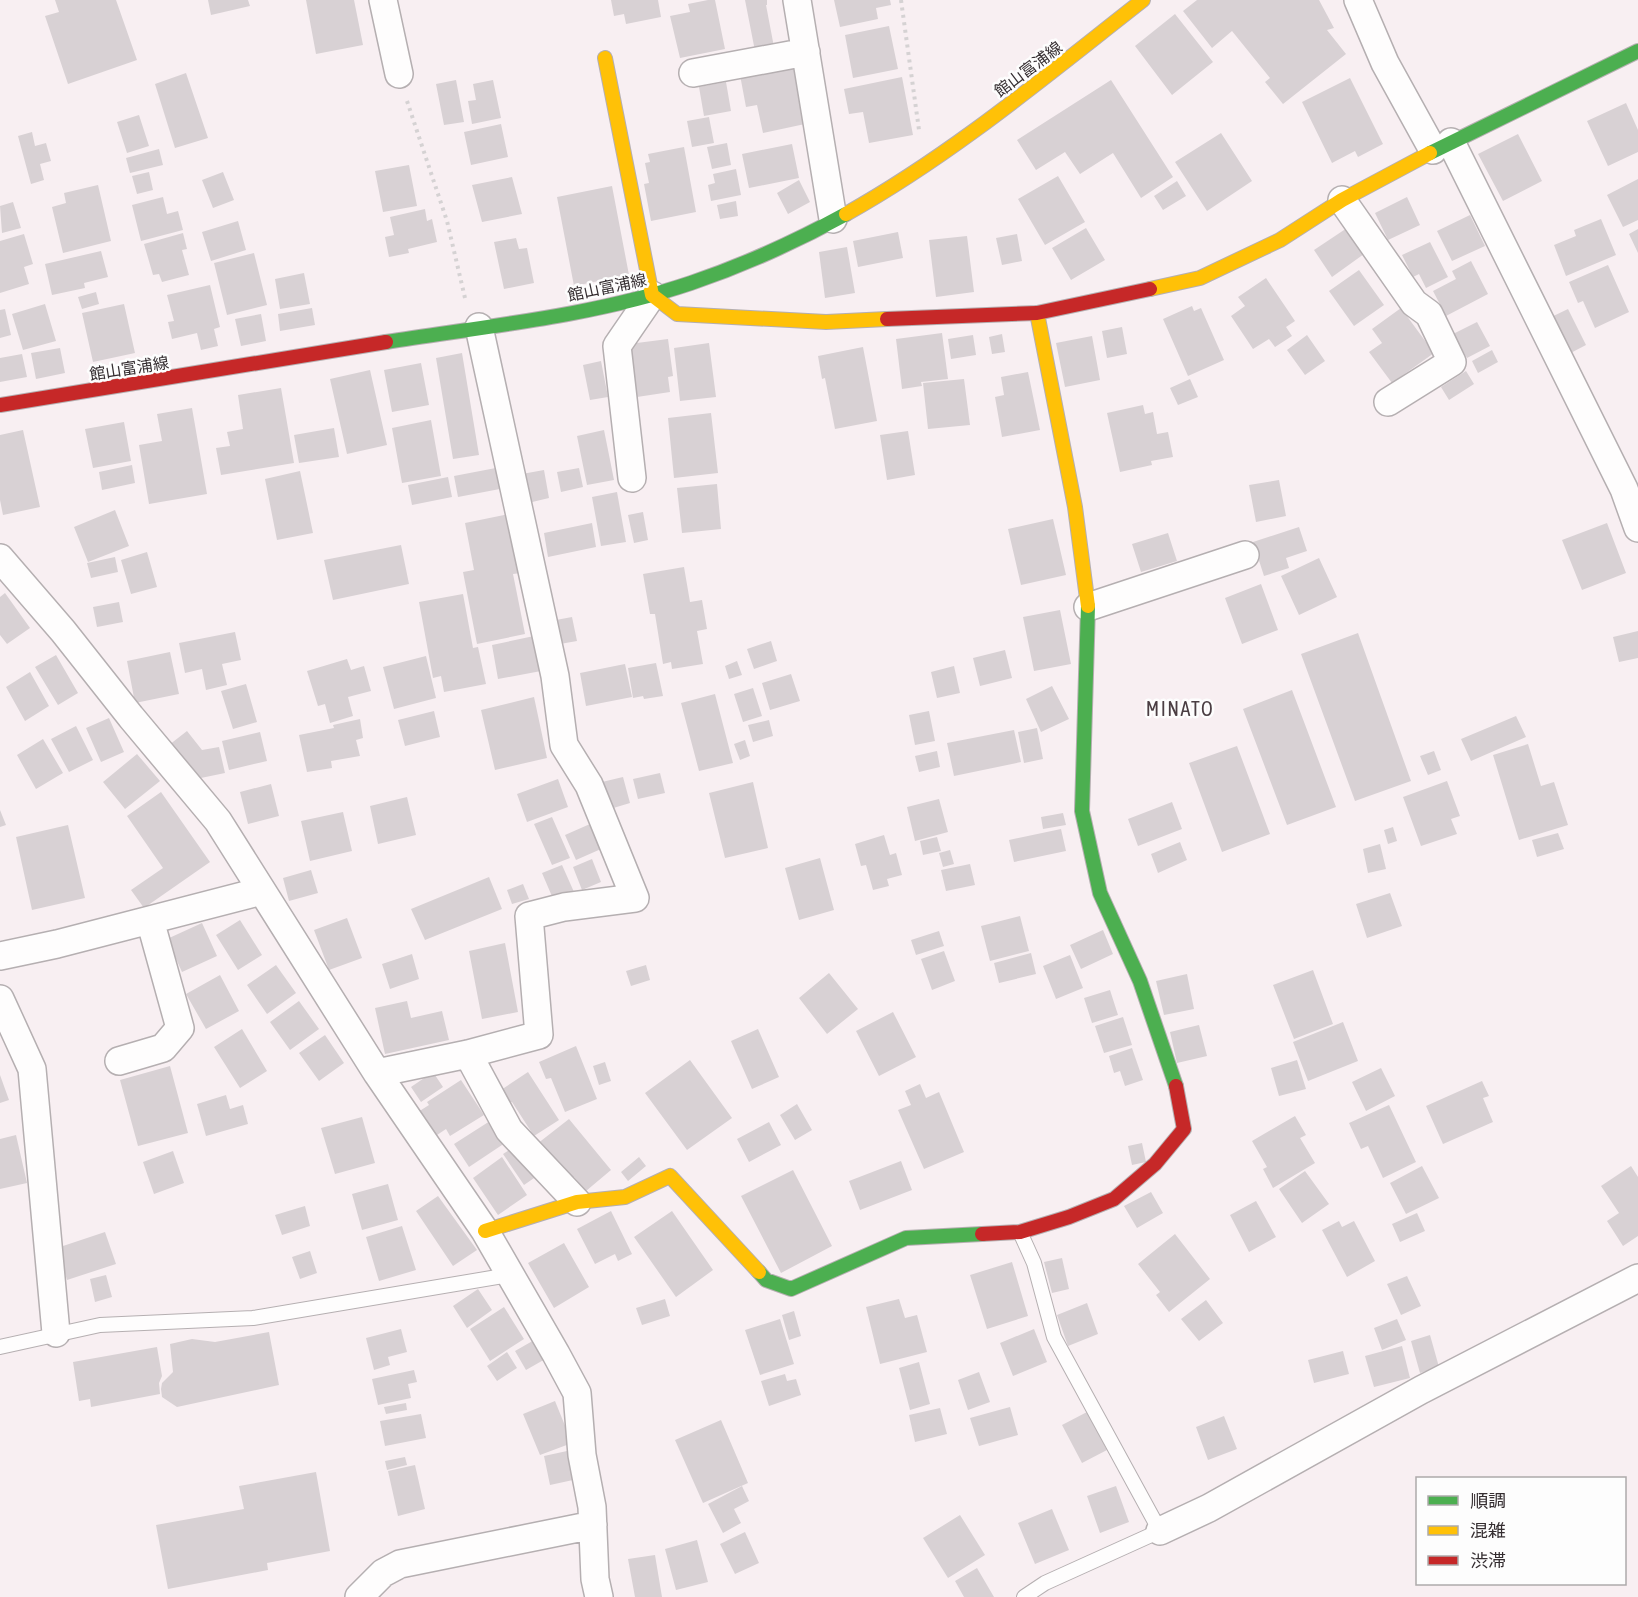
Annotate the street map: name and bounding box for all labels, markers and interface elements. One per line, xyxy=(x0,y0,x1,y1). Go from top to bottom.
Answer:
street label: 館山富浦線 xyxy=(991,38,1065,100)
street label: 館山富浦線 xyxy=(566,270,648,304)
street label: 館山富浦線 xyxy=(88,353,170,383)
district label: MINATO xyxy=(1146,697,1214,720)
legend xyxy=(1416,1477,1626,1585)
text: 順調 xyxy=(1470,1490,1506,1511)
text: 混雑 xyxy=(1470,1520,1506,1541)
text: 渋滞 xyxy=(1470,1550,1506,1571)

